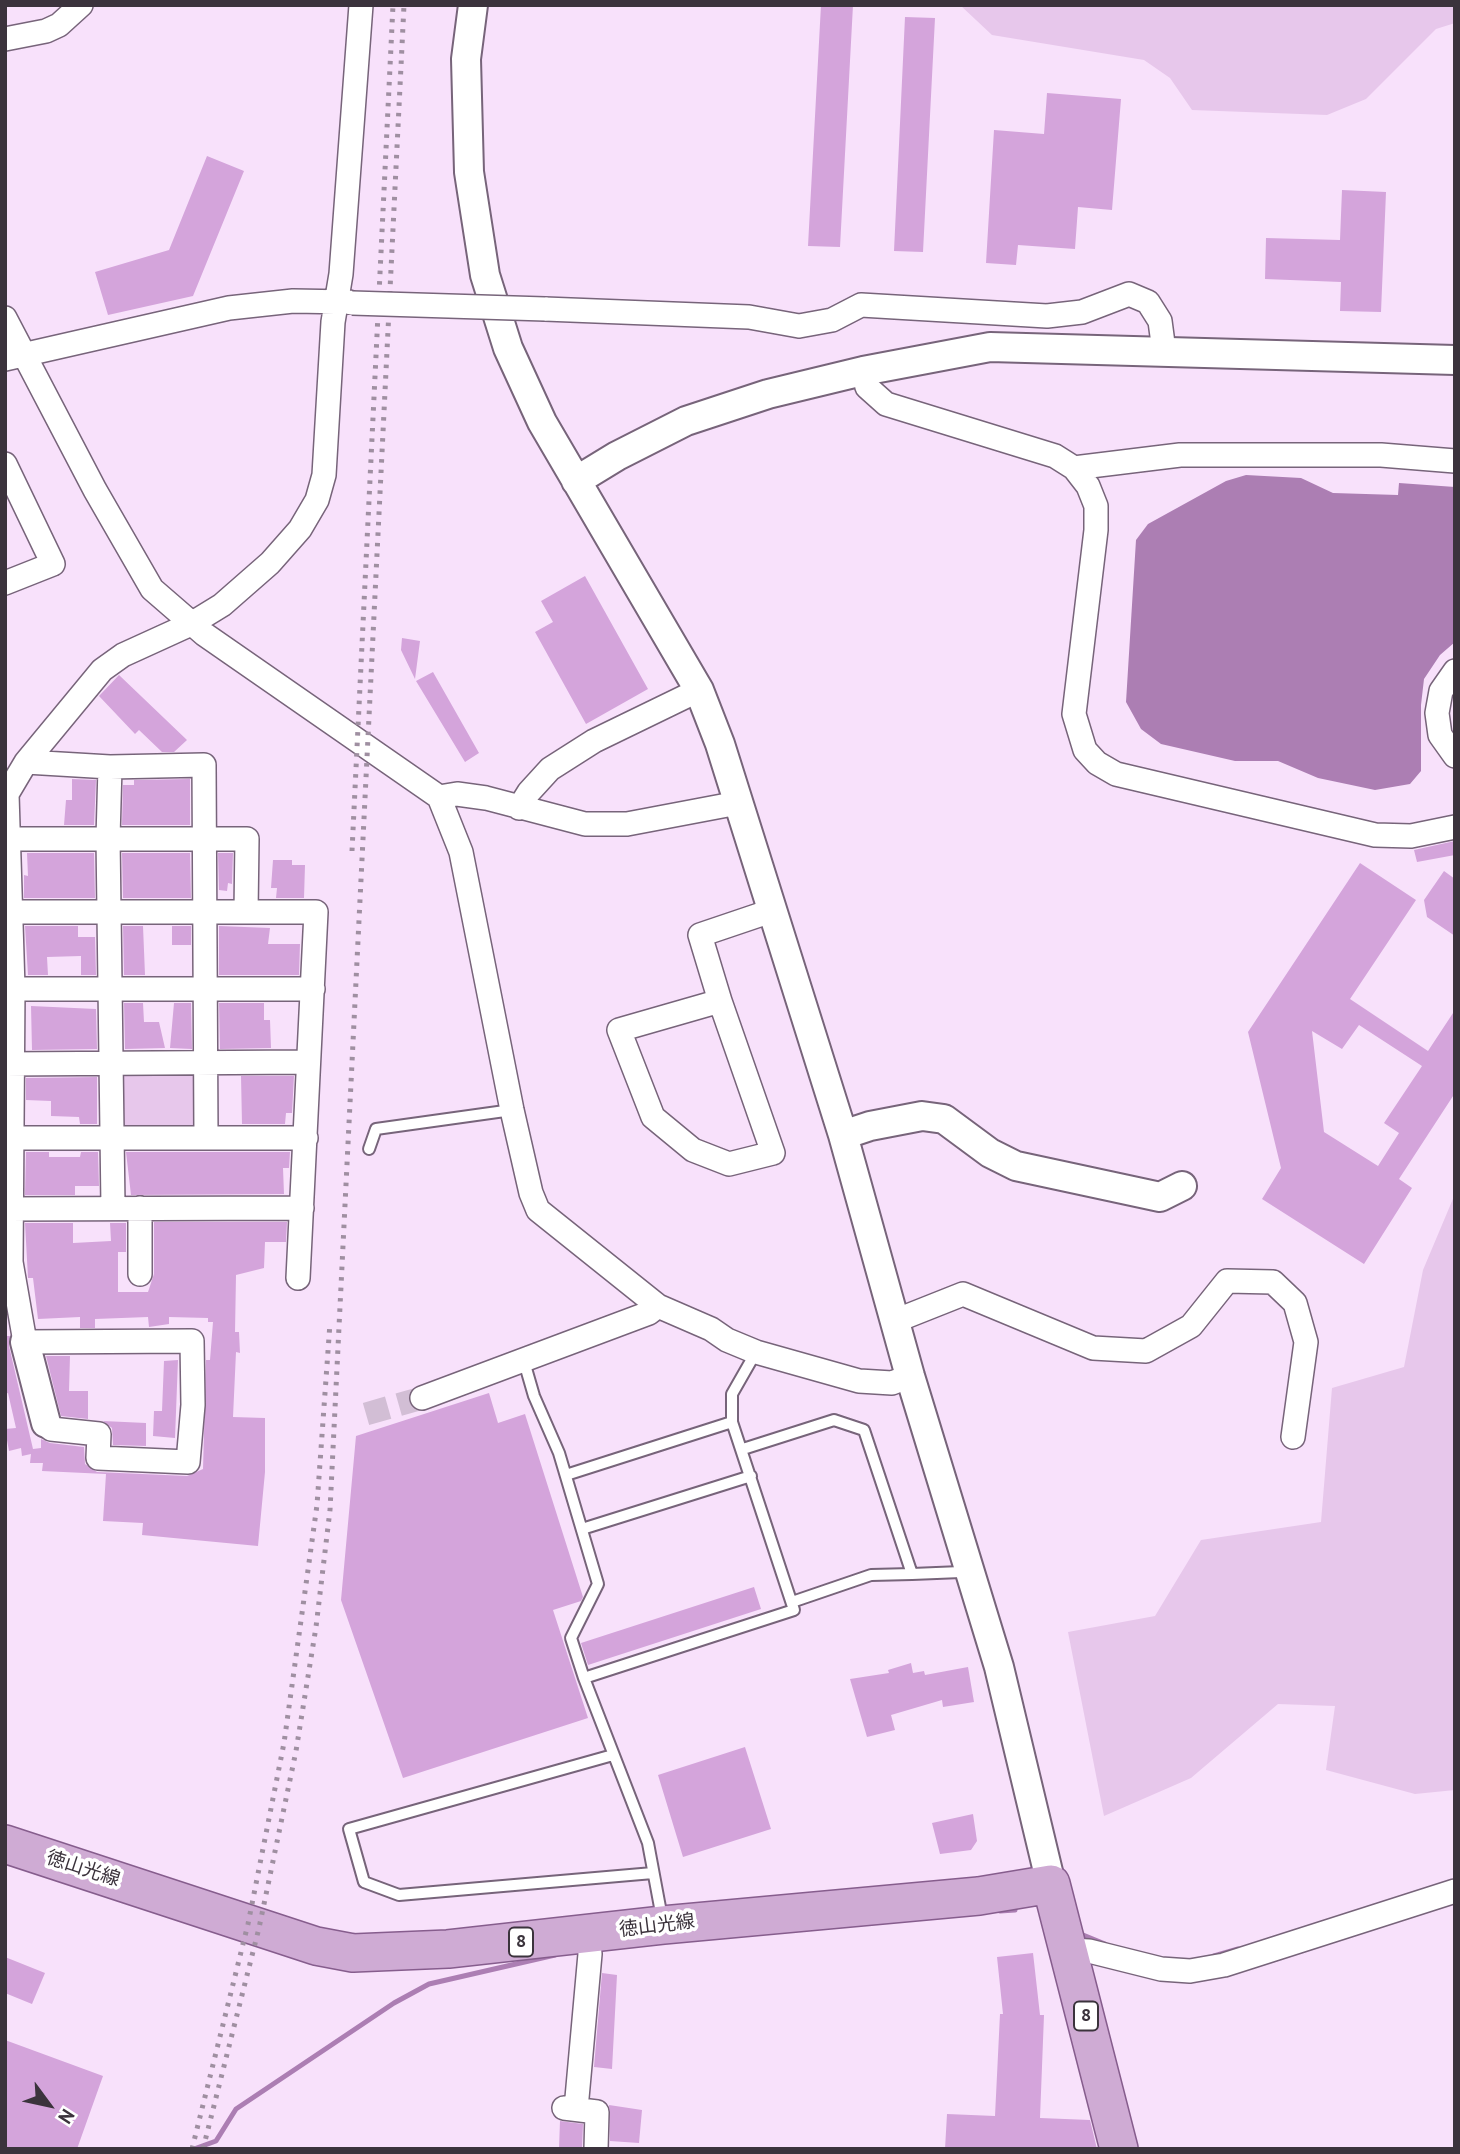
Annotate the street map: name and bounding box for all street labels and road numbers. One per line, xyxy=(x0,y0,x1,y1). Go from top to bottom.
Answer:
street label: 徳山光線 xyxy=(43,1846,123,1892)
street label: 徳山光線 xyxy=(618,1910,696,1942)
road number: 8 xyxy=(509,1928,533,1956)
road number: 8 xyxy=(1074,2002,1098,2030)

